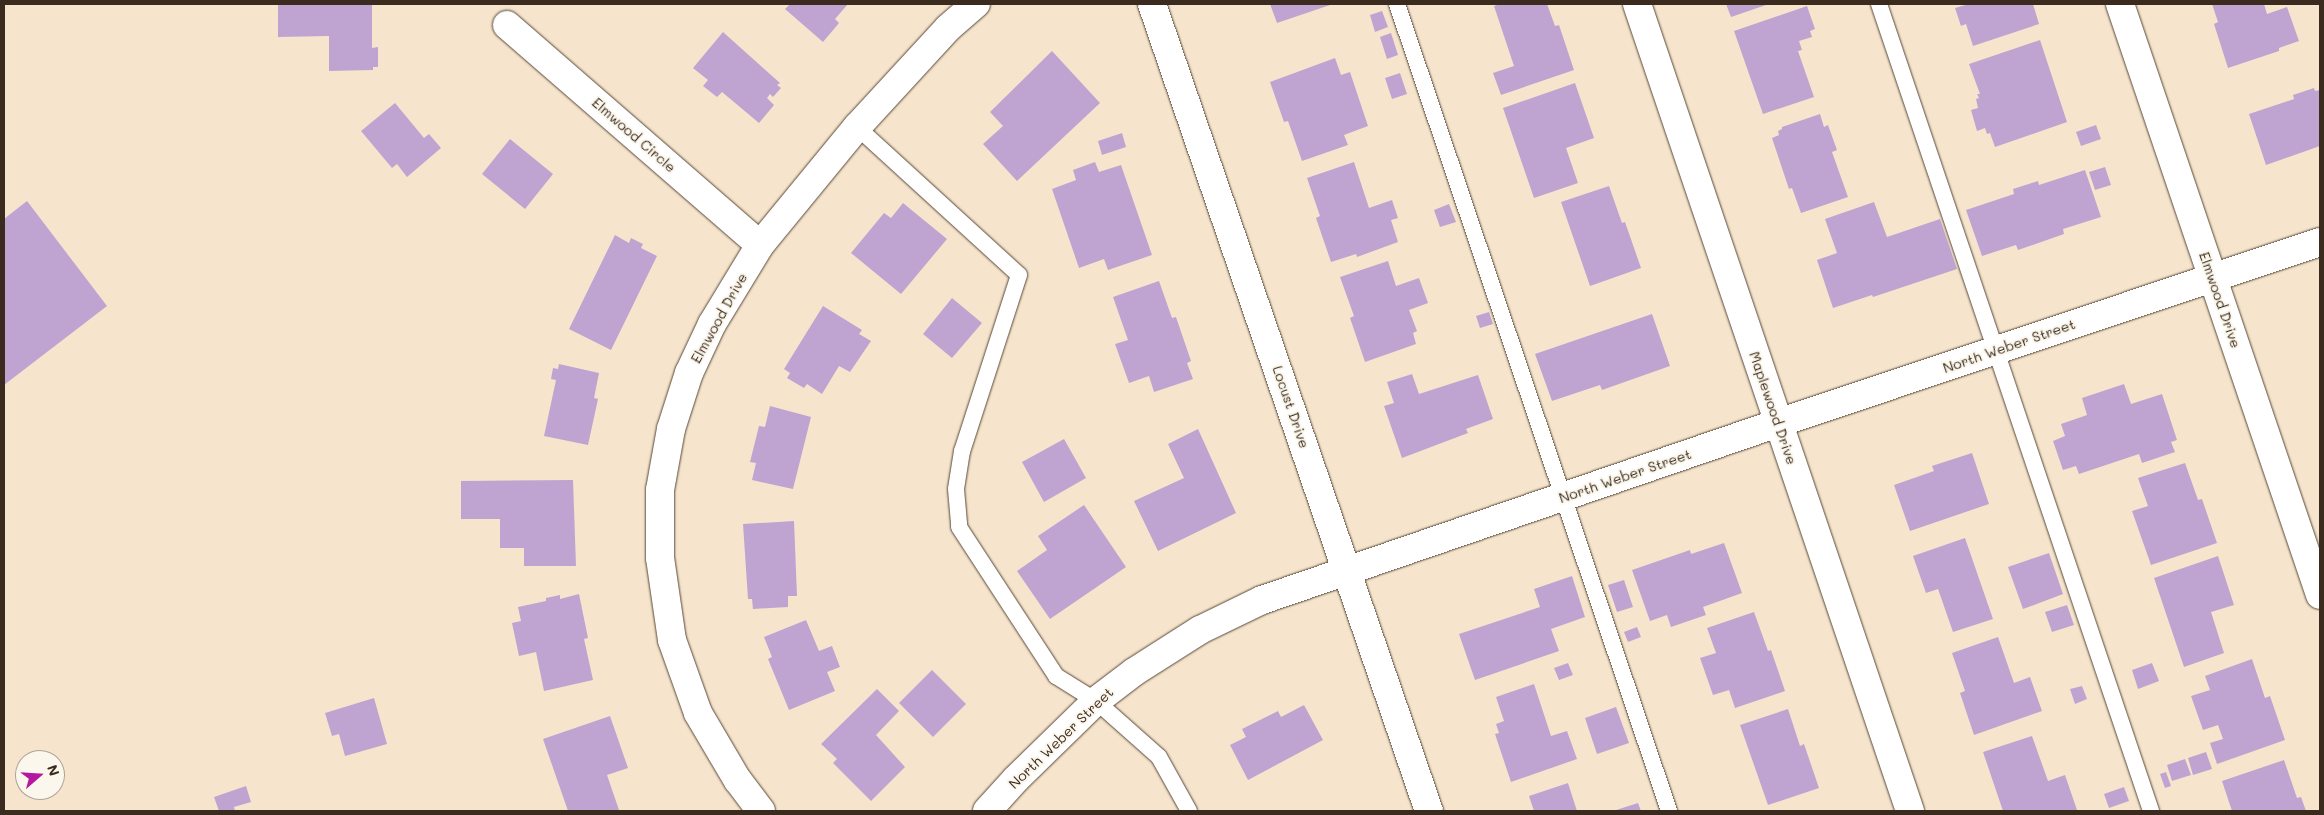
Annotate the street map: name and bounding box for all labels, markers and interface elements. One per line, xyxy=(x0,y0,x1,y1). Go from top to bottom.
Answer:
street label: Elmwood Circle xyxy=(589,94,679,176)
street label: Elmwood Drive xyxy=(2196,250,2244,350)
street label: Elmwood Drive xyxy=(687,270,751,366)
street label: North Weber Street xyxy=(1941,315,2077,377)
street label: Maplewood Drive xyxy=(1746,349,1800,467)
street label: Locust Drive xyxy=(1269,364,1313,450)
street label: North Weber Street xyxy=(1557,445,1693,507)
street label: North Weber Street xyxy=(1005,684,1117,792)
north arrow xyxy=(15,750,65,800)
text: N xyxy=(43,762,64,778)

